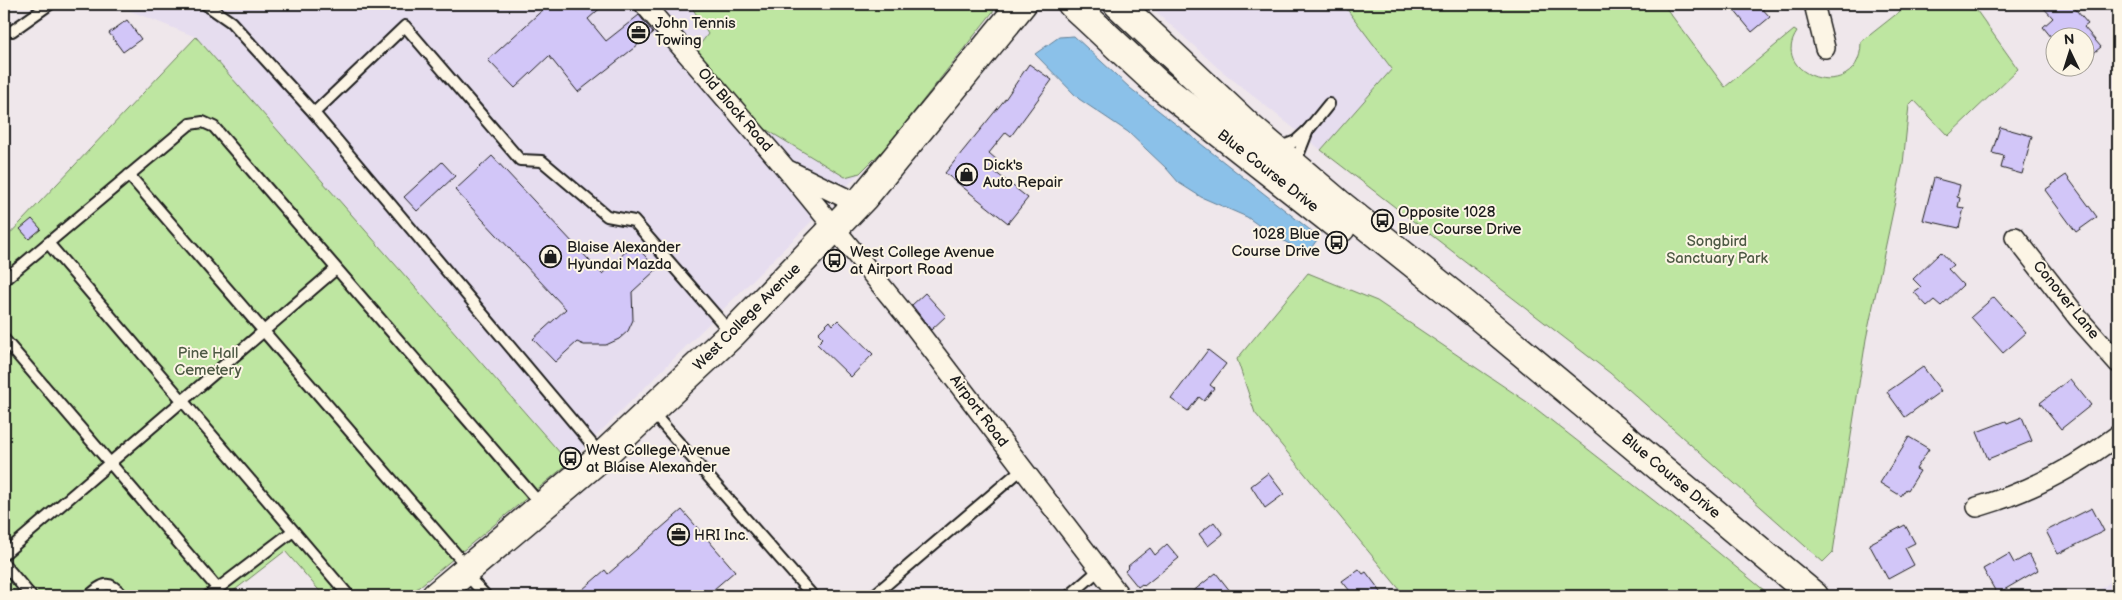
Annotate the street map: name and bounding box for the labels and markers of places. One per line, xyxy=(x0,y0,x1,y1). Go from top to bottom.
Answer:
place label: John Tennis Towing xyxy=(655,14,736,50)
office icon: John Tennis Towing xyxy=(627,20,651,44)
place label: Dick's Auto Repair xyxy=(983,156,1063,192)
shop icon: Dick's Auto Repair xyxy=(955,162,979,186)
place label: Opposite 1028 Blue Course Drive xyxy=(1398,203,1521,239)
bus stop icon: Opposite 1028 Blue Course Drive xyxy=(1370,209,1394,233)
place label: 1028 Blue Course Drive xyxy=(1232,225,1320,261)
bus stop icon: 1028 Blue Course Drive xyxy=(1324,231,1348,255)
place label: Blaise Alexander Hyundai Mazda xyxy=(567,238,681,274)
place label: West College Avenue at Airport Road xyxy=(850,243,995,279)
shop icon: Blaise Alexander Hyundai Mazda xyxy=(539,244,563,268)
bus stop icon: West College Avenue at Airport Road xyxy=(822,249,846,273)
place label: West College Avenue at Blaise Alexander xyxy=(586,441,731,477)
bus stop icon: West College Avenue at Blaise Alexander xyxy=(558,447,582,471)
office icon: HRI Inc. xyxy=(666,523,690,547)
place label: HRI Inc. xyxy=(694,526,748,545)

